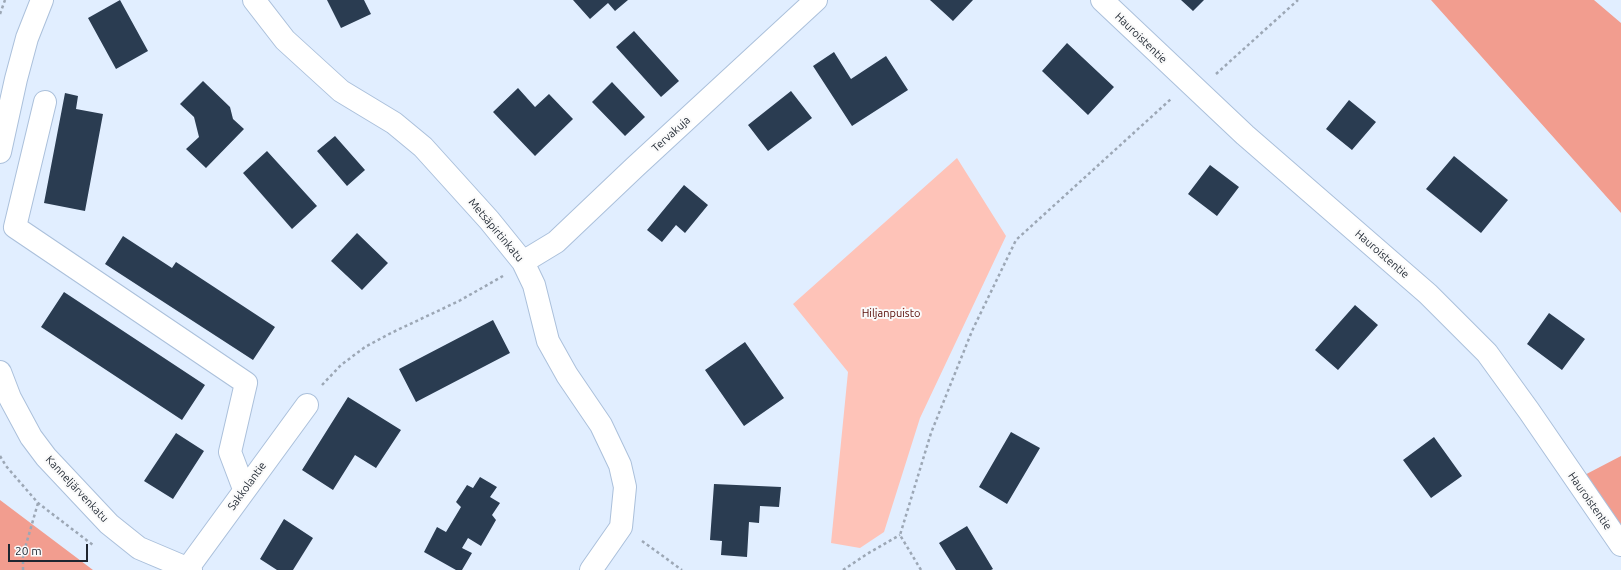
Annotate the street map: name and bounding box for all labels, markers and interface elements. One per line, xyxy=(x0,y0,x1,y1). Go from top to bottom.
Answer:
street label: Hauroistentie xyxy=(1112,10,1170,66)
street label: Tervakuja xyxy=(649,113,693,155)
street label: Metsäpirtinkatu xyxy=(466,196,526,264)
street label: Hauroistentie xyxy=(1352,227,1412,281)
park label: Hiljanpuisto xyxy=(862,306,920,320)
street label: Kanneljärvenkatu xyxy=(43,453,111,525)
street label: Sakkolantie xyxy=(225,459,269,513)
street label: Hauroistentie xyxy=(1565,470,1615,532)
scale bar xyxy=(10,536,90,562)
text: 20 m xyxy=(15,544,42,557)

